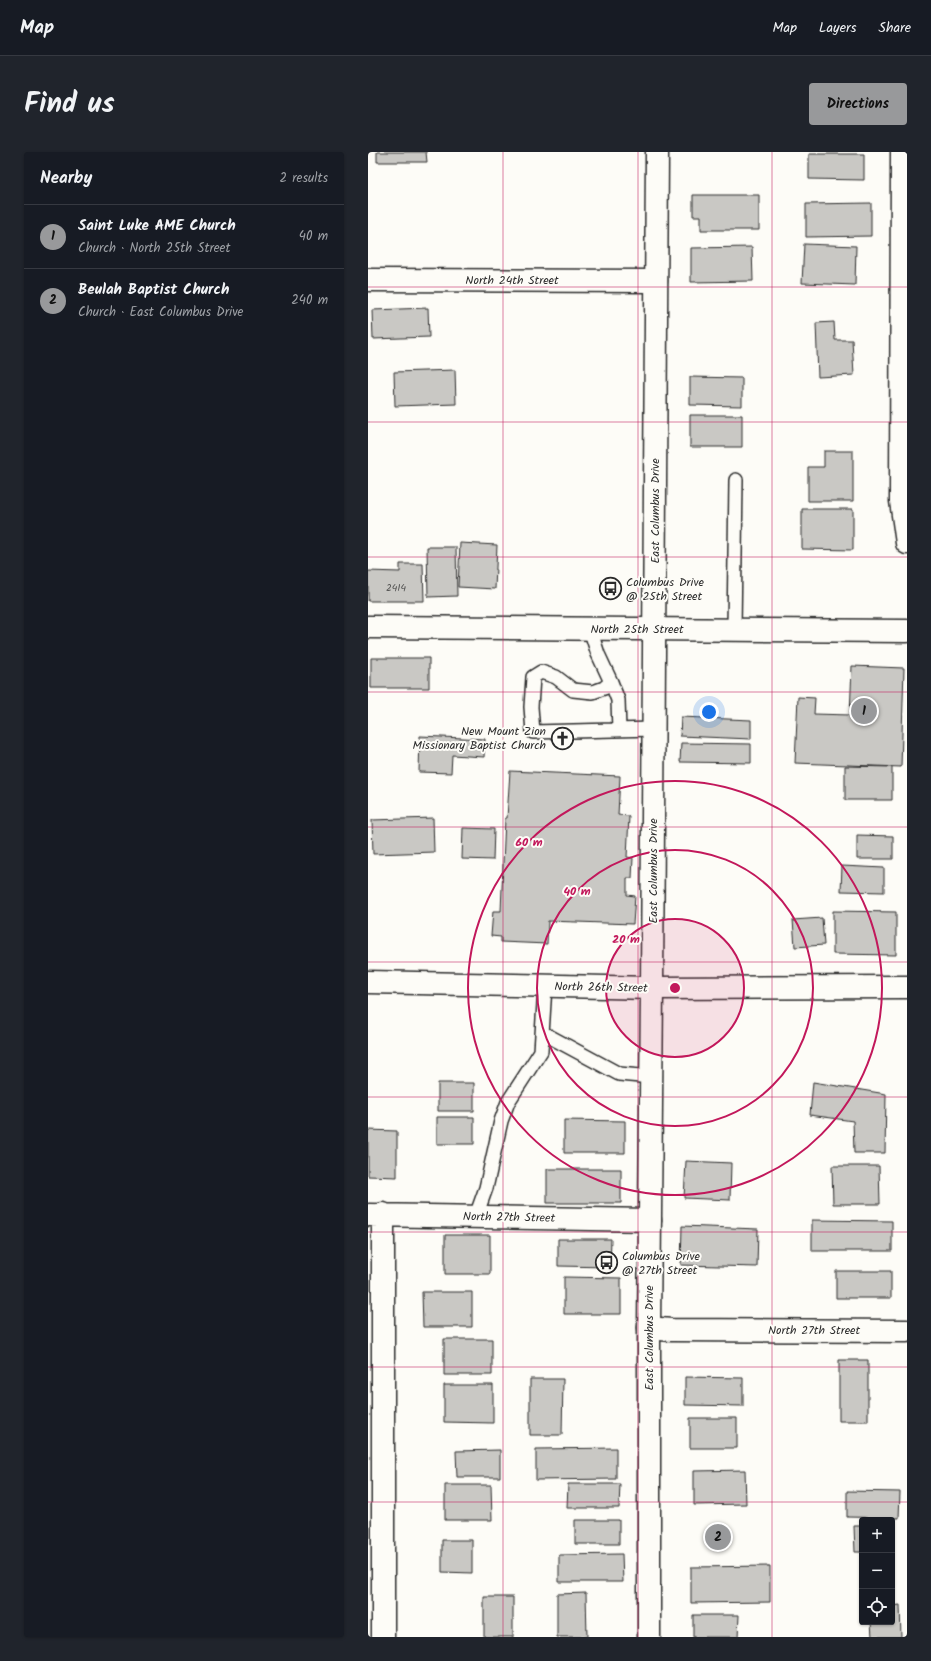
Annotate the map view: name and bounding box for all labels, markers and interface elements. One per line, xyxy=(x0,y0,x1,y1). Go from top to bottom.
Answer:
text: Map xyxy=(20,13,54,43)
text: Map xyxy=(773,17,797,39)
text: Layers xyxy=(819,17,857,39)
text: Share xyxy=(879,17,911,39)
text: Find us xyxy=(24,82,115,127)
button: Directions xyxy=(809,83,907,125)
text: Nearby xyxy=(40,165,92,192)
text: 2 results xyxy=(280,168,328,189)
text: Saint Luke AME Church xyxy=(78,214,236,238)
text: 1 xyxy=(51,226,55,247)
text: 40 m xyxy=(299,226,328,247)
text: Church · North 25th Street xyxy=(78,238,231,259)
street label: North 24th Street xyxy=(465,271,559,290)
text: Beulah Baptist Church xyxy=(78,278,229,302)
text: 2 xyxy=(49,290,57,311)
text: 240 m xyxy=(291,290,328,311)
text: Church · East Columbus Drive xyxy=(78,302,243,323)
street label: East Columbus Drive xyxy=(646,458,665,564)
place label: Columbus Drive @ 25th Street xyxy=(626,573,705,606)
bus stop icon: Columbus Drive @ 25th Street xyxy=(598,576,624,602)
house number: 2414 xyxy=(386,580,406,596)
street label: North 25th Street xyxy=(590,620,684,639)
pin: 1 xyxy=(851,696,877,726)
your location xyxy=(699,702,719,722)
place label: New Mount Zion Missionary Baptist Church xyxy=(413,722,546,755)
church icon: New Mount Zion Missionary Baptist Church xyxy=(549,725,575,751)
street label: East Columbus Drive xyxy=(644,818,663,924)
text: 60 m xyxy=(515,833,543,852)
text: 40 m xyxy=(563,882,591,901)
text: 20 m xyxy=(612,930,640,949)
street label: North 26th Street xyxy=(554,977,648,998)
centre of rings xyxy=(668,981,682,995)
street label: North 27th Street xyxy=(463,1207,556,1228)
place label: Columbus Drive @ 27th Street xyxy=(622,1247,701,1280)
bus stop icon: Columbus Drive @ 27th Street xyxy=(594,1250,620,1276)
street label: East Columbus Drive xyxy=(640,1285,659,1391)
street label: North 27th Street xyxy=(768,1321,860,1340)
map controls xyxy=(859,1517,895,1625)
button: + xyxy=(859,1517,895,1553)
pin: 2 xyxy=(705,1522,731,1552)
button: − xyxy=(859,1553,895,1589)
button: locate xyxy=(859,1589,895,1625)

